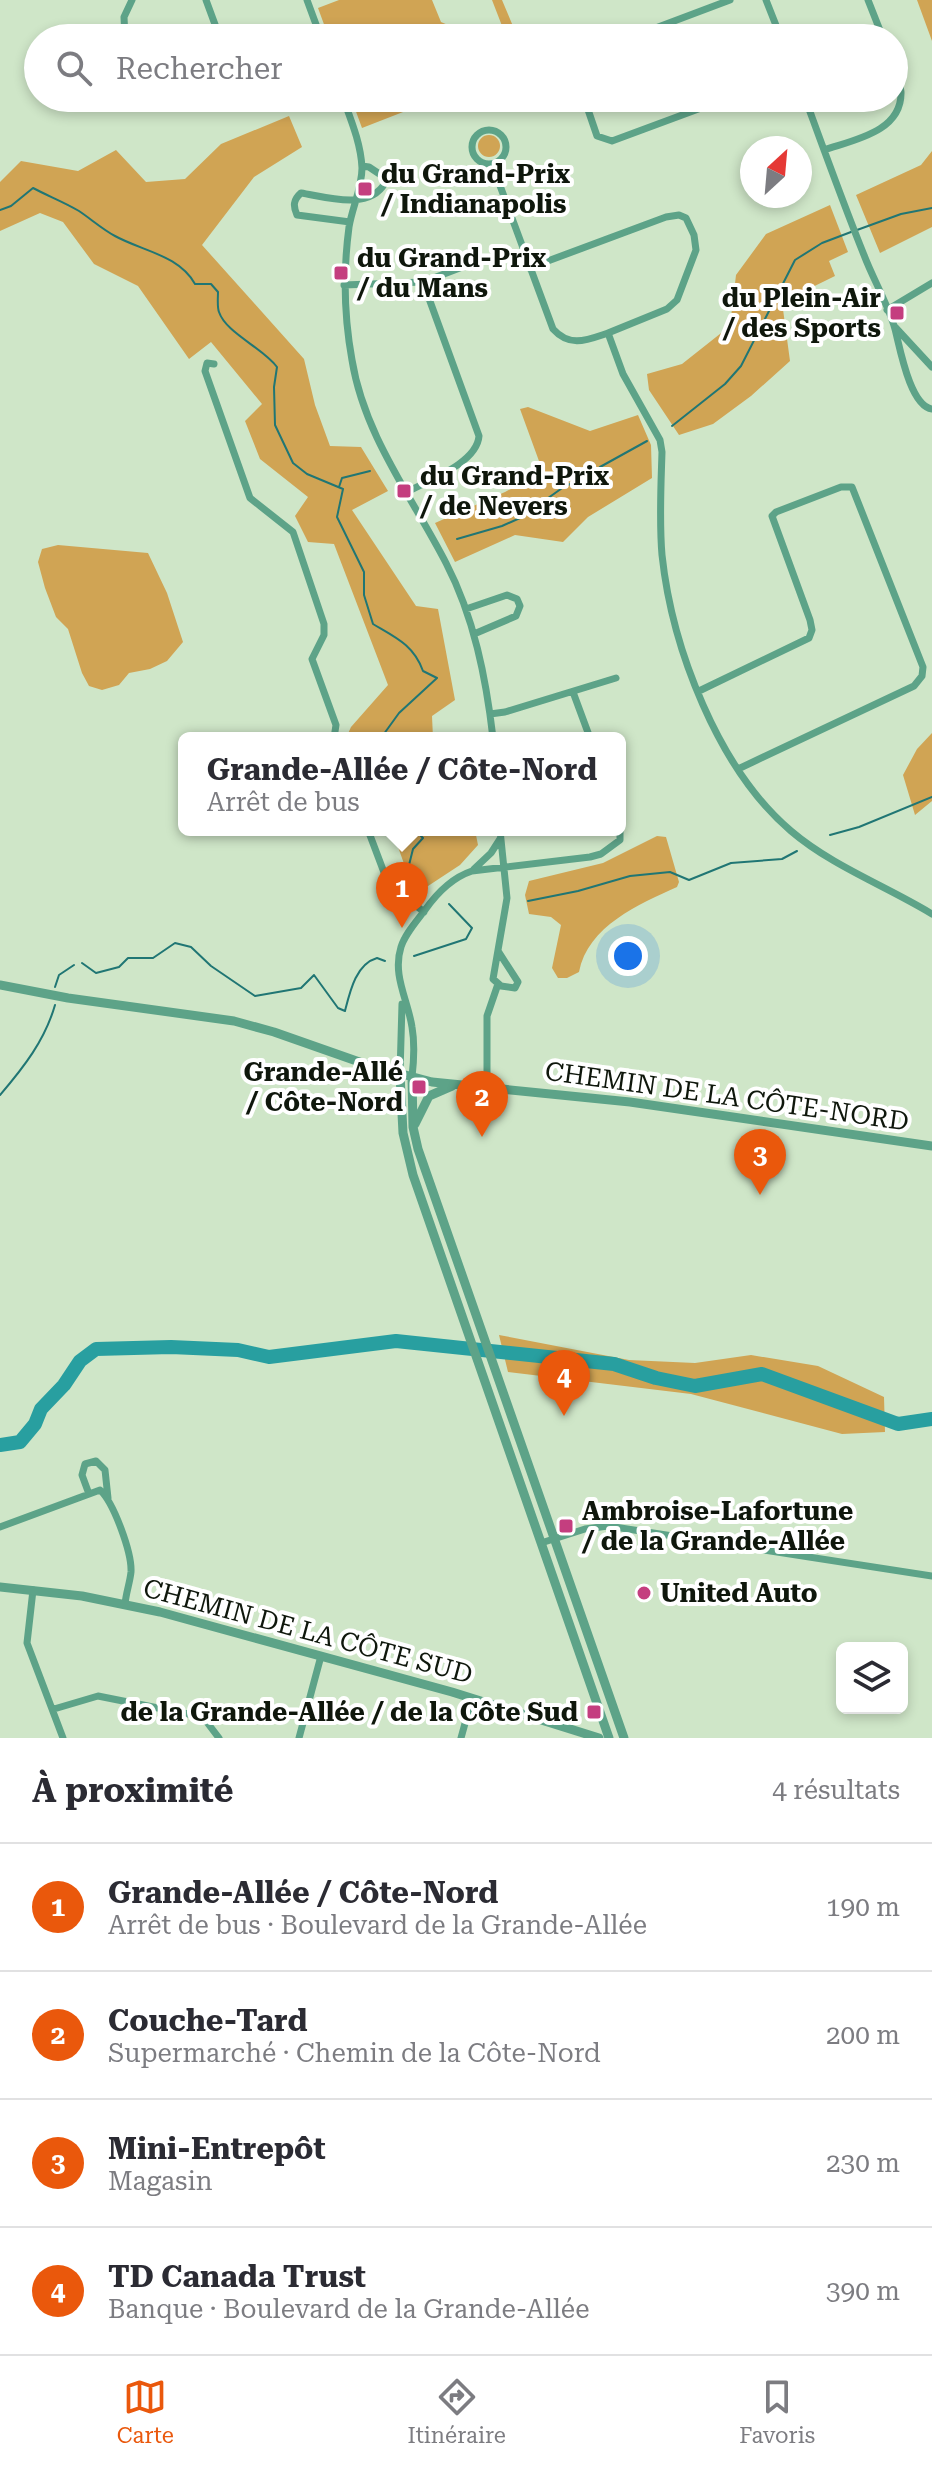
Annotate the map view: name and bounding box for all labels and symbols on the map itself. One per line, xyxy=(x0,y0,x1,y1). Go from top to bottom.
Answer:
north arrow xyxy=(740,136,812,208)
place label: du Grand-Prix / Indianapolis xyxy=(380,159,571,219)
marker: du Grand-Prix / Indianapolis xyxy=(356,180,374,198)
place label: du Grand-Prix / du Mans xyxy=(356,243,547,303)
marker: du Grand-Prix / du Mans xyxy=(332,264,350,282)
place label: du Plein-Air / des Sports xyxy=(722,283,881,343)
marker: du Plein-Air / des Sports xyxy=(888,304,906,322)
place label: du Grand-Prix / de Nevers xyxy=(419,461,610,521)
marker: du Grand-Prix / de Nevers xyxy=(395,482,413,500)
pin: 1 xyxy=(376,862,428,928)
your location xyxy=(608,936,648,976)
street label: CHEMIN DE LA CÔTE-NORD xyxy=(543,1055,911,1136)
place label: Grande-Allé / Côte-Nord xyxy=(244,1057,403,1117)
pin: 2 xyxy=(456,1071,508,1137)
marker: Grande-Allé / Côte-Nord xyxy=(410,1078,428,1096)
pin: 3 xyxy=(734,1129,786,1195)
pin: 4 xyxy=(538,1350,590,1416)
place label: Ambroise-Lafortune / de la Grande-Allée xyxy=(581,1496,853,1556)
marker: Ambroise-Lafortune / de la Grande-Allée xyxy=(557,1517,575,1535)
street label: CHEMIN DE LA CÔTE SUD xyxy=(140,1572,476,1689)
place label: United Auto xyxy=(660,1578,818,1608)
marker: United Auto xyxy=(635,1584,653,1602)
place label: de la Grande-Allée / de la Côte Sud xyxy=(121,1697,578,1727)
marker: de la Grande-Allée / de la Côte Sud xyxy=(585,1703,603,1721)

